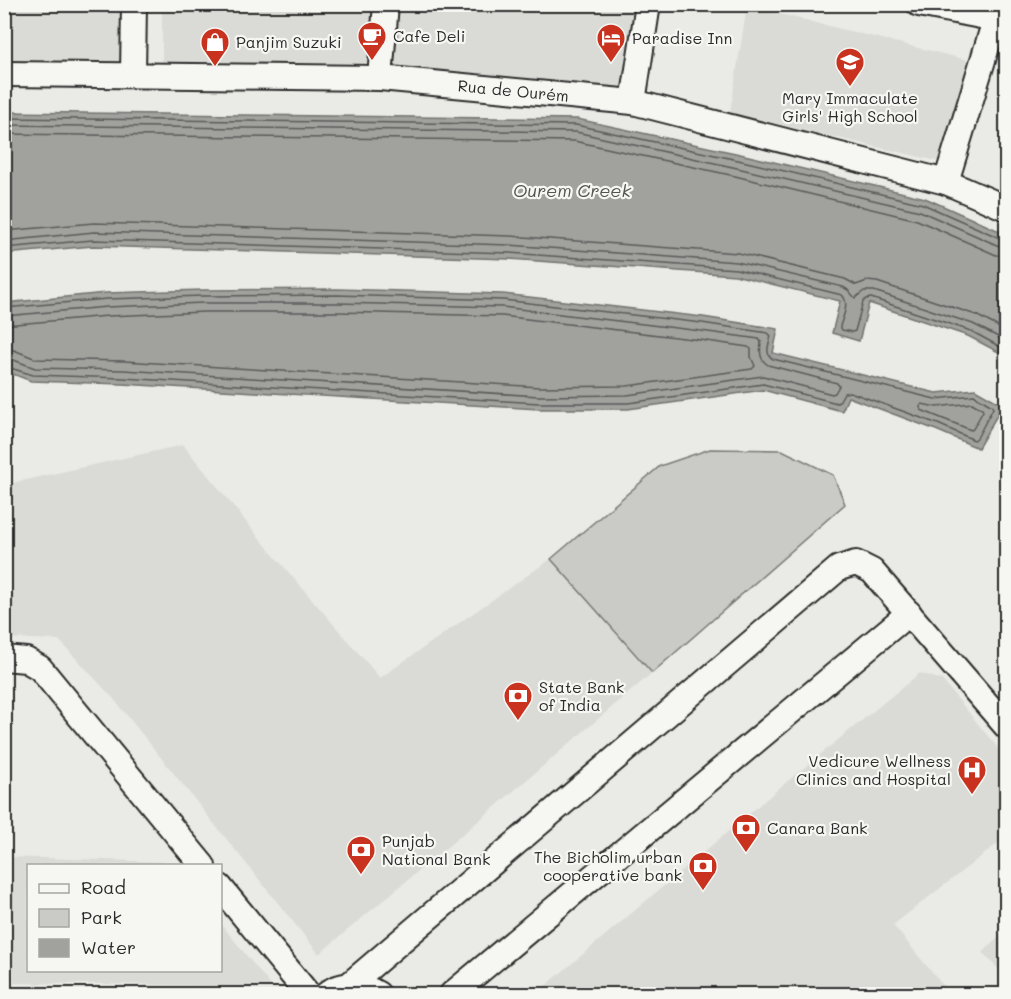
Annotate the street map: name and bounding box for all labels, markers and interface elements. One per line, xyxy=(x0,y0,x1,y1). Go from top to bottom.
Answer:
cafe icon: Cafe Deli xyxy=(356,20,388,62)
hotel icon: Paradise Inn xyxy=(595,22,627,64)
place label: Cafe Deli xyxy=(393,25,465,46)
shop icon: Panjim Suzuki xyxy=(199,26,231,68)
place label: Paradise Inn xyxy=(632,27,732,48)
place label: Panjim Suzuki xyxy=(236,31,342,52)
school or university icon: Mary Immaculate Girls' High School xyxy=(834,46,866,88)
street label: Rua de Ourém xyxy=(457,74,570,106)
place label: Mary Immaculate Girls' High School xyxy=(782,87,918,126)
water label: Ourem Creek xyxy=(513,178,631,202)
place label: State Bank of India xyxy=(539,676,624,715)
bank icon: State Bank of India xyxy=(502,680,534,722)
place label: Vedicure Wellness Clinics and Hospital xyxy=(796,750,951,789)
hospital icon: Vedicure Wellness Clinics and Hospital xyxy=(956,754,988,796)
bank icon: Canara Bank xyxy=(730,812,762,854)
place label: Canara Bank xyxy=(767,817,868,838)
place label: Punjab National Bank xyxy=(382,830,490,869)
bank icon: Punjab National Bank xyxy=(345,834,377,876)
place label: The Bicholim urban cooperative bank xyxy=(534,846,682,885)
bank icon: The Bicholim urban cooperative bank xyxy=(687,850,719,892)
legend xyxy=(27,864,222,972)
text: Road xyxy=(81,875,126,899)
text: Park xyxy=(81,905,122,929)
text: Water xyxy=(81,935,136,959)

